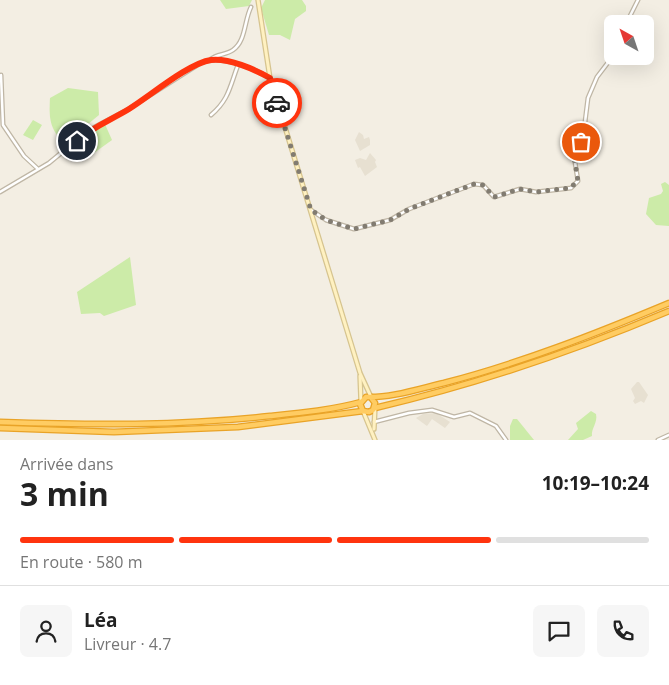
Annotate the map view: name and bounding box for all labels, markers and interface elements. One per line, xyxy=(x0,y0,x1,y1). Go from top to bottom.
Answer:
north arrow xyxy=(604,15,654,65)
map controls xyxy=(604,15,654,65)
courier xyxy=(252,78,302,128)
icon: car xyxy=(263,89,291,117)
pin xyxy=(56,120,98,162)
pin xyxy=(560,121,602,163)
icon: home xyxy=(63,127,91,155)
icon: bag xyxy=(567,128,595,156)
text: Arrivée dans xyxy=(20,453,113,475)
text: 10:19–10:24 xyxy=(542,470,649,496)
text: 3 min xyxy=(20,472,109,515)
text: En route · 580 m xyxy=(20,551,142,573)
button: person xyxy=(20,605,72,657)
button: chat xyxy=(533,605,585,657)
button: phone xyxy=(597,605,649,657)
text: Léa xyxy=(84,607,117,633)
text: Livreur · 4.7 xyxy=(84,633,171,655)

